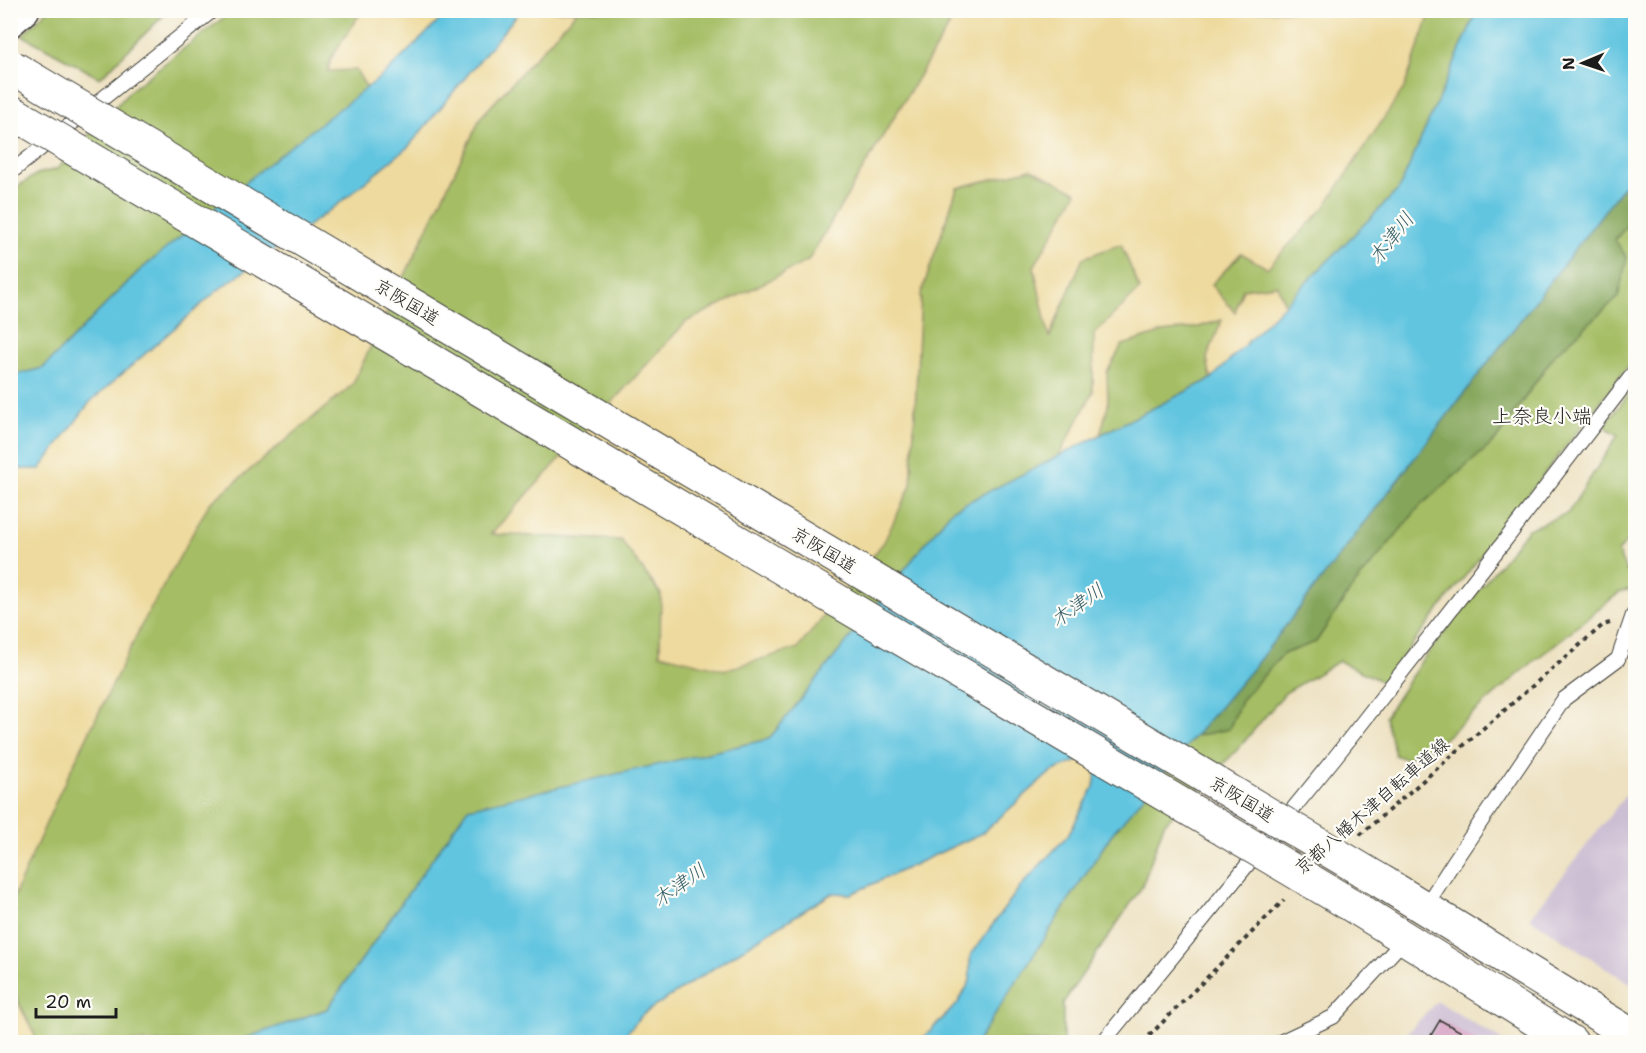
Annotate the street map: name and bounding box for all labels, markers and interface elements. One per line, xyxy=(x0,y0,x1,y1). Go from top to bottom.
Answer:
north arrow xyxy=(1553,33,1613,93)
text: N xyxy=(1558,57,1579,70)
water label: 木津川 xyxy=(1362,206,1420,270)
street label: 京阪国道 xyxy=(370,273,444,331)
district label: 上奈良小端 xyxy=(1492,403,1592,429)
street label: 京阪国道 xyxy=(787,521,861,579)
water label: 木津川 xyxy=(1045,577,1109,633)
street label: 京都八幡木津自転車道線 xyxy=(1289,732,1455,880)
street label: 京阪国道 xyxy=(1205,770,1279,828)
water label: 木津川 xyxy=(647,857,711,913)
scale bar xyxy=(36,981,116,1019)
text: 20 m xyxy=(45,990,91,1014)

